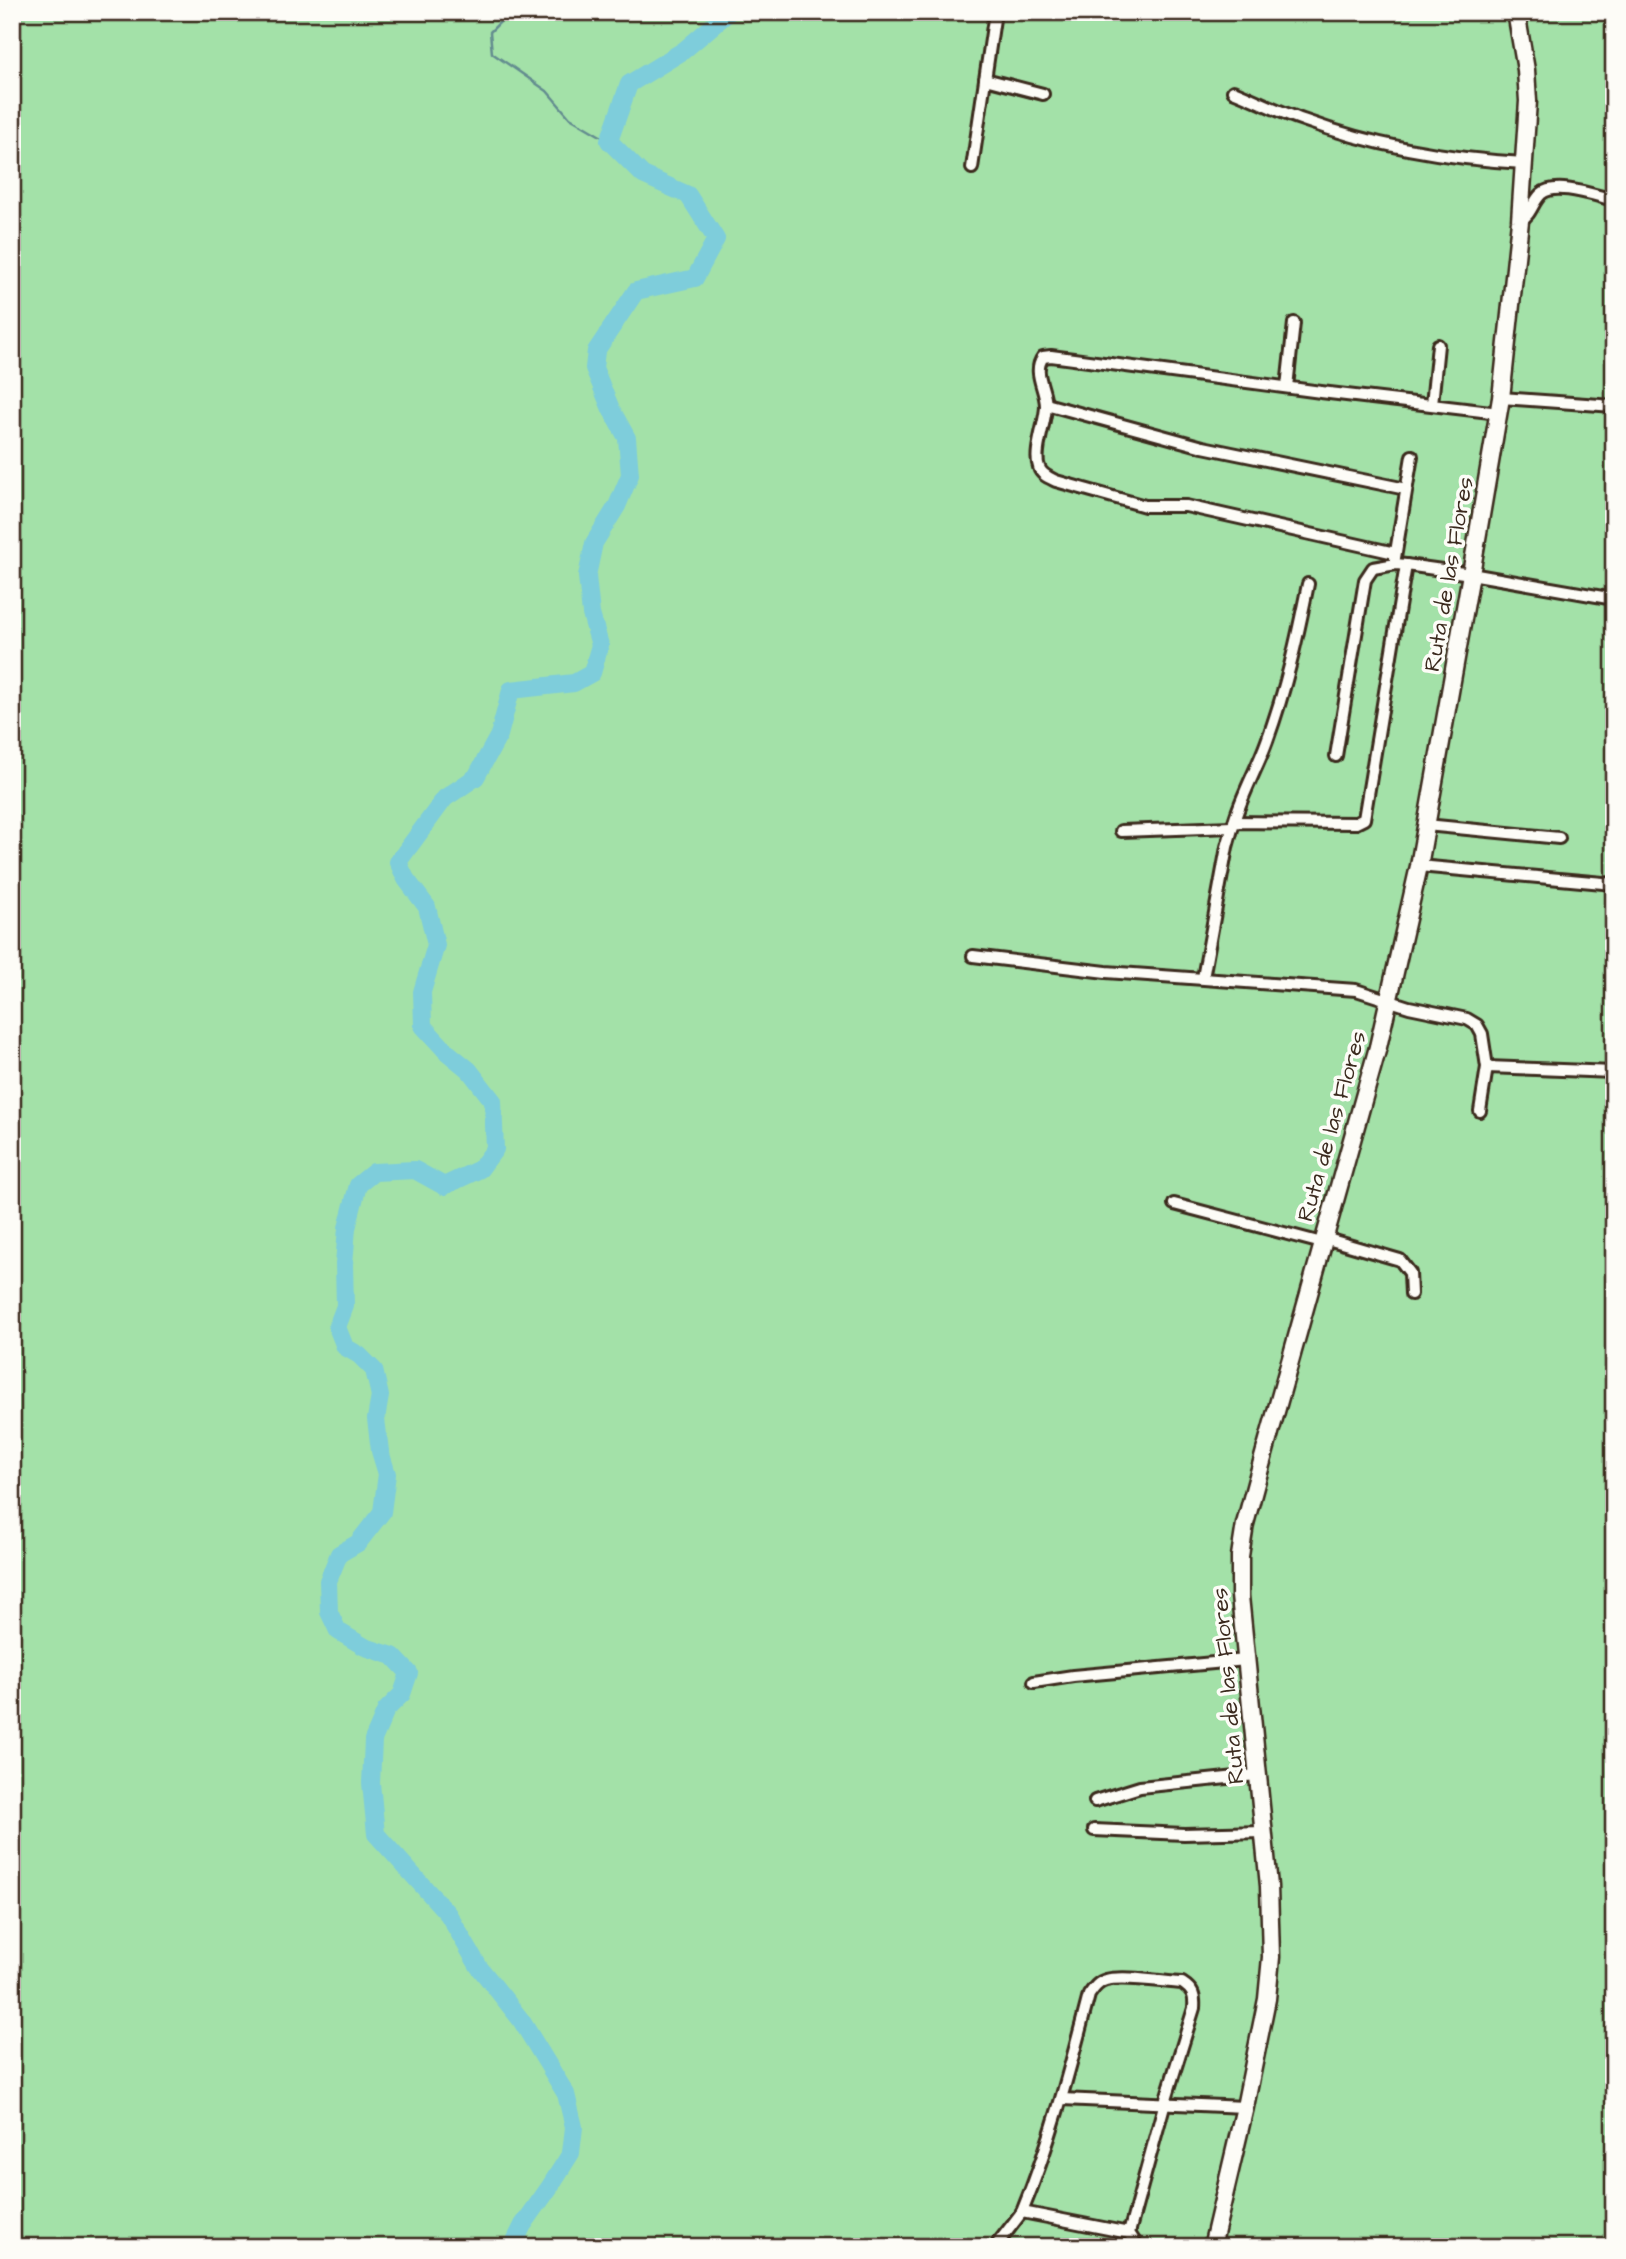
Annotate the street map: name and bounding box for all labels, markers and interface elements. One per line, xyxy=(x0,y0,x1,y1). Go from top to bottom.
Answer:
street label: Ruta de las Flores xyxy=(1416,474,1482,674)
street label: Ruta de las Flores xyxy=(1289,1027,1374,1225)
street label: Ruta de las Flores xyxy=(1203,1586,1253,1785)

